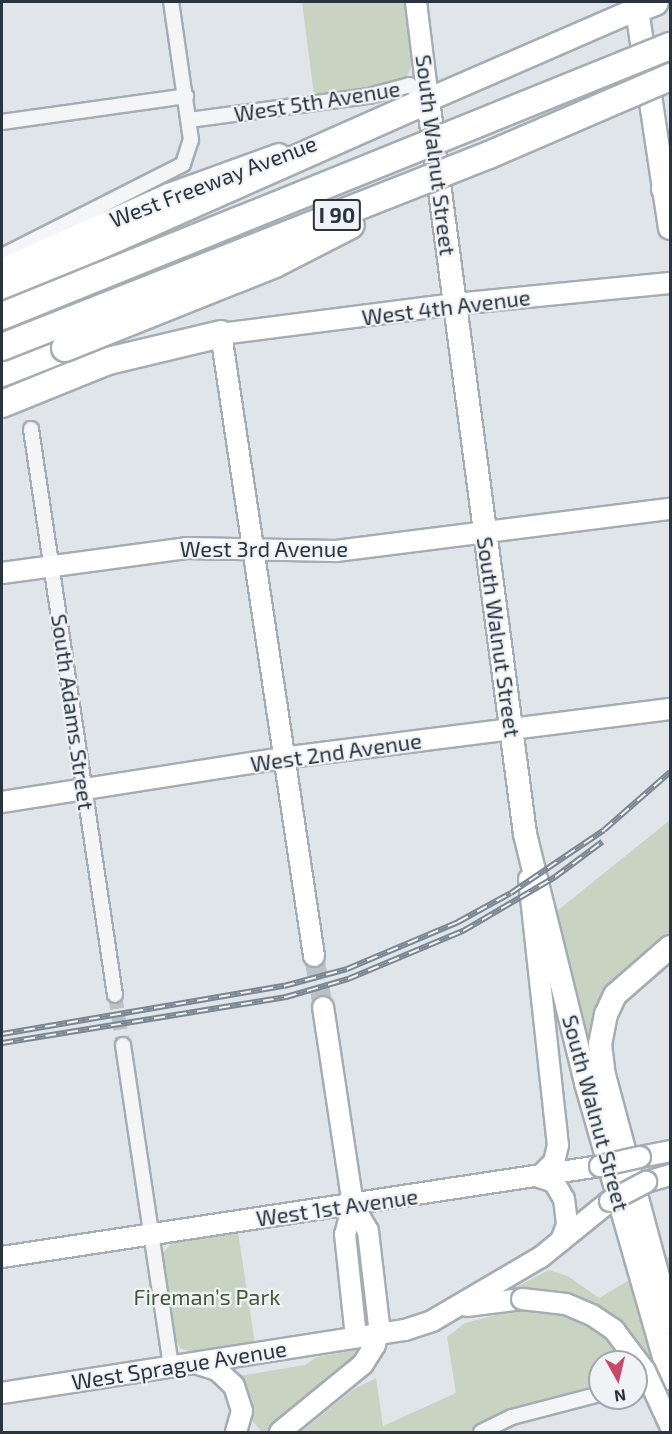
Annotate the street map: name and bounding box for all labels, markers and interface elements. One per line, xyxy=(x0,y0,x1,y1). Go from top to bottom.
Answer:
street label: South Walnut Street xyxy=(411,53,461,257)
street label: West 5th Avenue xyxy=(232,75,402,127)
street label: West Freeway Avenue xyxy=(105,129,321,233)
road number: I 90 xyxy=(312,197,362,233)
street label: West 4th Avenue xyxy=(360,284,532,330)
street label: South Walnut Street xyxy=(472,535,526,739)
street label: West 3rd Avenue xyxy=(180,536,348,562)
street label: South Adams Street xyxy=(46,612,100,812)
street label: West 2nd Avenue xyxy=(248,727,424,777)
street label: South Walnut Street xyxy=(557,1012,635,1214)
street label: West 1st Avenue xyxy=(254,1183,420,1231)
park label: Fireman’s Park xyxy=(134,1284,280,1310)
street label: West Sprague Avenue xyxy=(69,1335,289,1395)
north arrow xyxy=(588,1350,648,1410)
text: N xyxy=(613,1386,627,1407)

